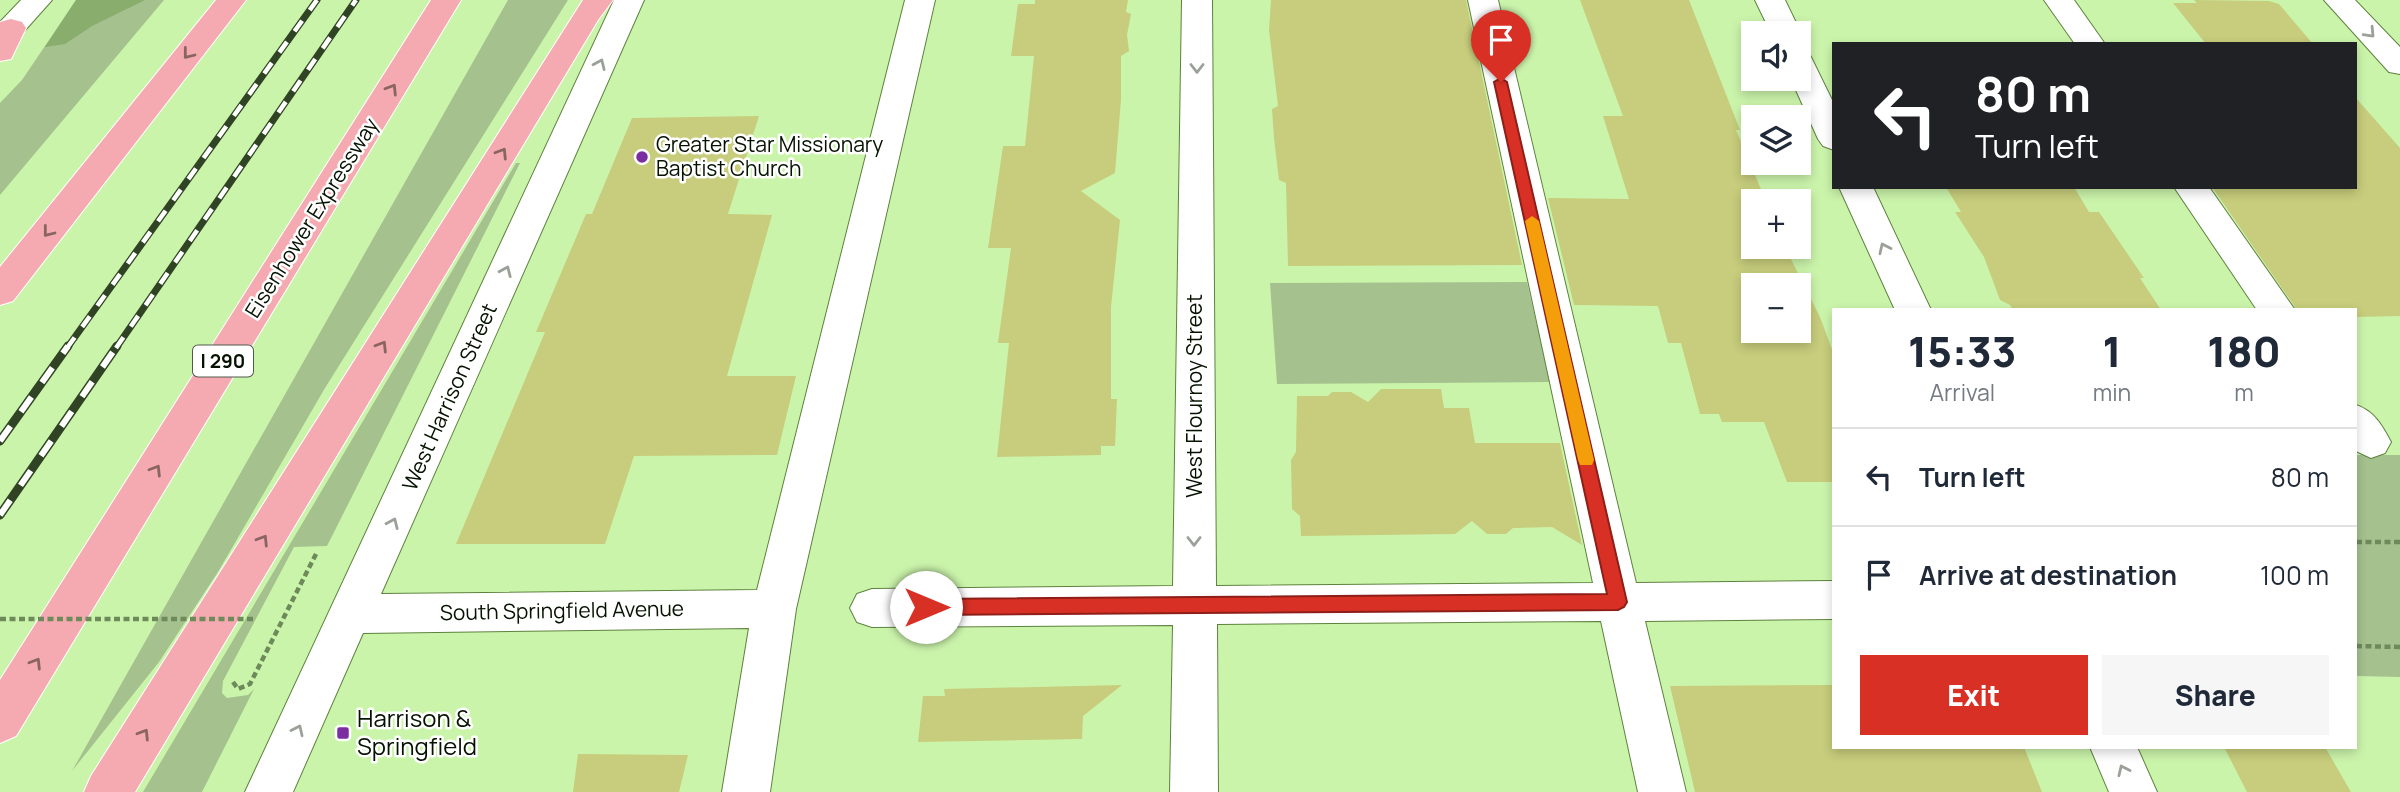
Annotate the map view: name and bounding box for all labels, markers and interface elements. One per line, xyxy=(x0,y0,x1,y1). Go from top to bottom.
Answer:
pin xyxy=(1471,10,1531,82)
icon: arrive xyxy=(1482,21,1520,59)
map controls xyxy=(1741,21,1811,343)
button: sound xyxy=(1741,21,1811,91)
one-way arrow xyxy=(2361,25,2374,38)
one-way arrow xyxy=(184,46,197,58)
one-way arrow xyxy=(592,59,606,71)
text: 80 m xyxy=(1975,60,2091,127)
one-way arrow xyxy=(1189,63,1205,74)
icon: left xyxy=(1860,70,1951,161)
one-way arrow xyxy=(383,83,396,96)
button: layers xyxy=(1741,105,1811,175)
street label: Eisenhower Expressway xyxy=(238,112,384,323)
text: Turn left xyxy=(1975,124,2099,168)
place label: Greater Star Missionary Baptist Church xyxy=(656,130,883,182)
one-way arrow xyxy=(493,147,506,160)
marker: Greater Star Missionary Baptist Church xyxy=(634,149,650,165)
button: + xyxy=(1741,189,1811,259)
one-way arrow xyxy=(43,225,56,237)
one-way arrow xyxy=(1879,243,1893,256)
one-way arrow xyxy=(498,266,512,278)
button: − xyxy=(1741,273,1811,343)
street label: West Flournoy Street xyxy=(1180,294,1208,498)
street label: West Harrison Street xyxy=(395,299,503,495)
text: 15:33 xyxy=(1908,322,2017,380)
text: 1 xyxy=(2102,322,2121,380)
text: 180 xyxy=(2207,322,2281,380)
one-way arrow xyxy=(374,341,387,354)
road number: I 290 xyxy=(193,346,253,376)
text: Arrival xyxy=(1930,376,1995,408)
text: min xyxy=(2093,376,2131,408)
text: m xyxy=(2234,376,2254,408)
icon: left xyxy=(1860,458,1898,496)
text: Turn left xyxy=(1919,459,2026,495)
text: 80 m xyxy=(2271,459,2329,495)
one-way arrow xyxy=(147,464,160,477)
one-way arrow xyxy=(385,518,399,531)
one-way arrow xyxy=(255,535,268,548)
one-way arrow xyxy=(1186,536,1202,546)
icon: arrive xyxy=(1860,556,1898,594)
text: Arrive at destination xyxy=(1919,557,2177,593)
text: 100 m xyxy=(2260,557,2329,593)
position arrow xyxy=(889,570,963,644)
street label: South Springfield Avenue xyxy=(440,594,684,626)
button: Exit xyxy=(1860,655,2088,735)
button: Share xyxy=(2102,655,2329,735)
one-way arrow xyxy=(27,657,40,670)
place label: Harrison & Springfield xyxy=(357,701,477,762)
one-way arrow xyxy=(290,725,304,737)
marker: Harrison & Springfield xyxy=(335,725,351,741)
one-way arrow xyxy=(136,728,149,741)
one-way arrow xyxy=(2117,764,2131,777)

